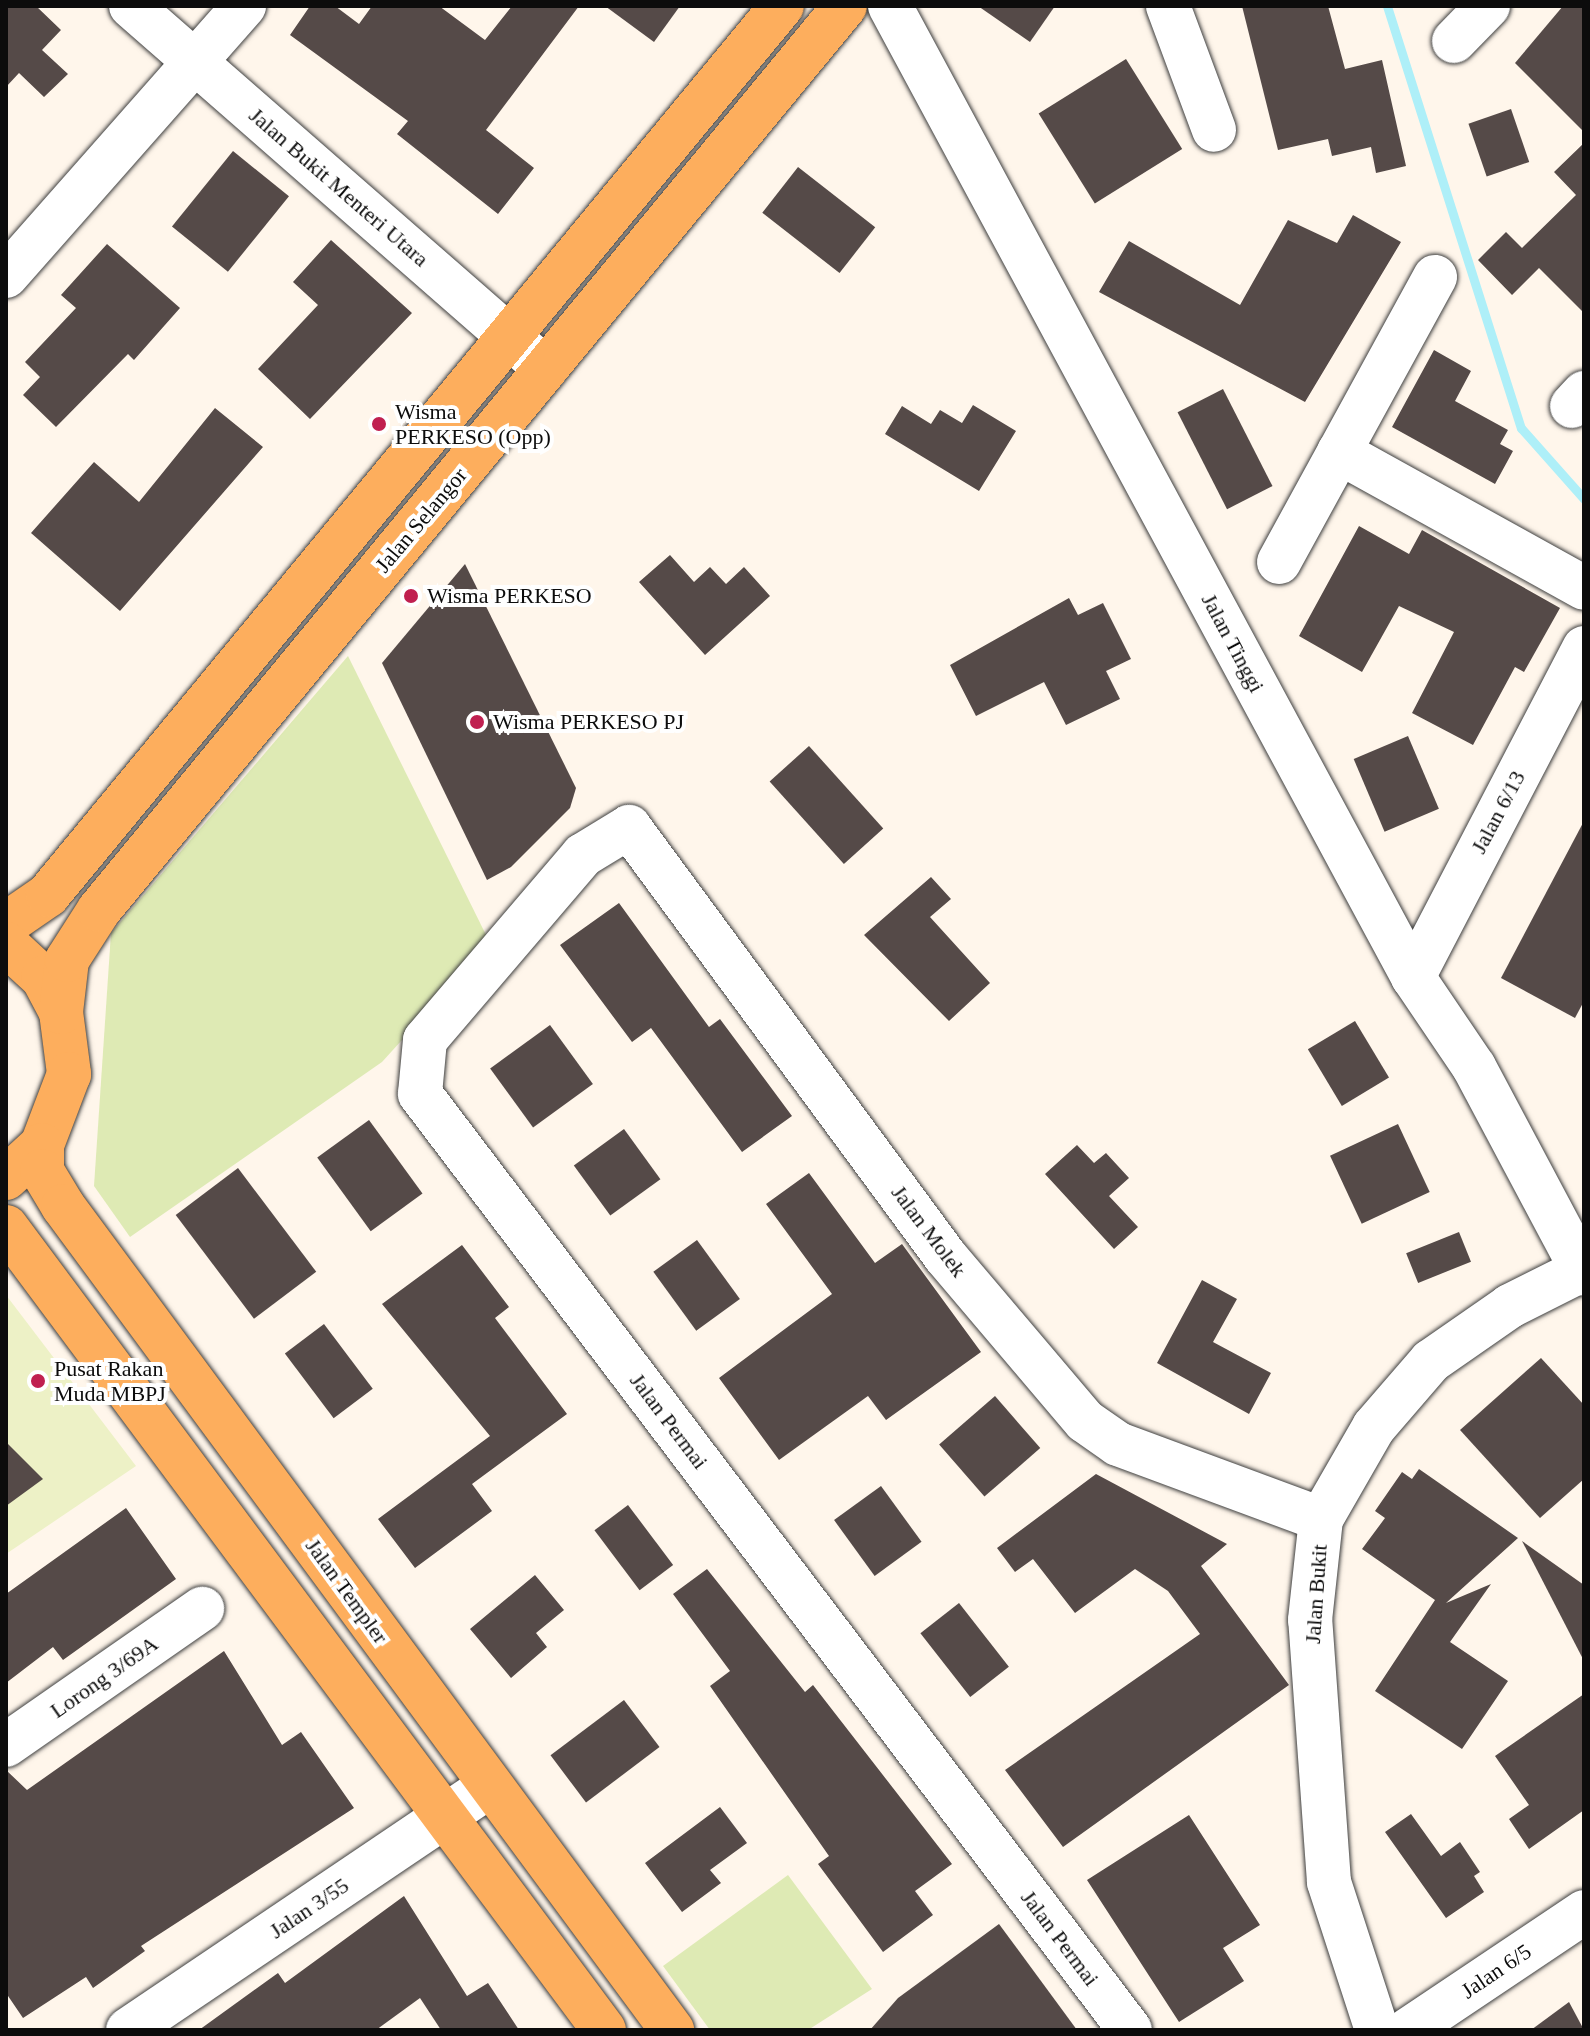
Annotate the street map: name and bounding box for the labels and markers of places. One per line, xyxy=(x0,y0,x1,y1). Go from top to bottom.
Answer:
place label: Wisma PERKESO (Opp) xyxy=(395,398,551,450)
marker: Wisma PERKESO (Opp) xyxy=(370,415,388,433)
place label: Wisma PERKESO xyxy=(427,583,592,609)
marker: Wisma PERKESO xyxy=(402,587,420,605)
place label: Wisma PERKESO PJ xyxy=(493,709,684,735)
marker: Wisma PERKESO PJ xyxy=(468,713,486,731)
place label: Pusat Rakan Muda MBPJ xyxy=(54,1355,166,1406)
marker: Pusat Rakan Muda MBPJ xyxy=(29,1372,47,1390)

